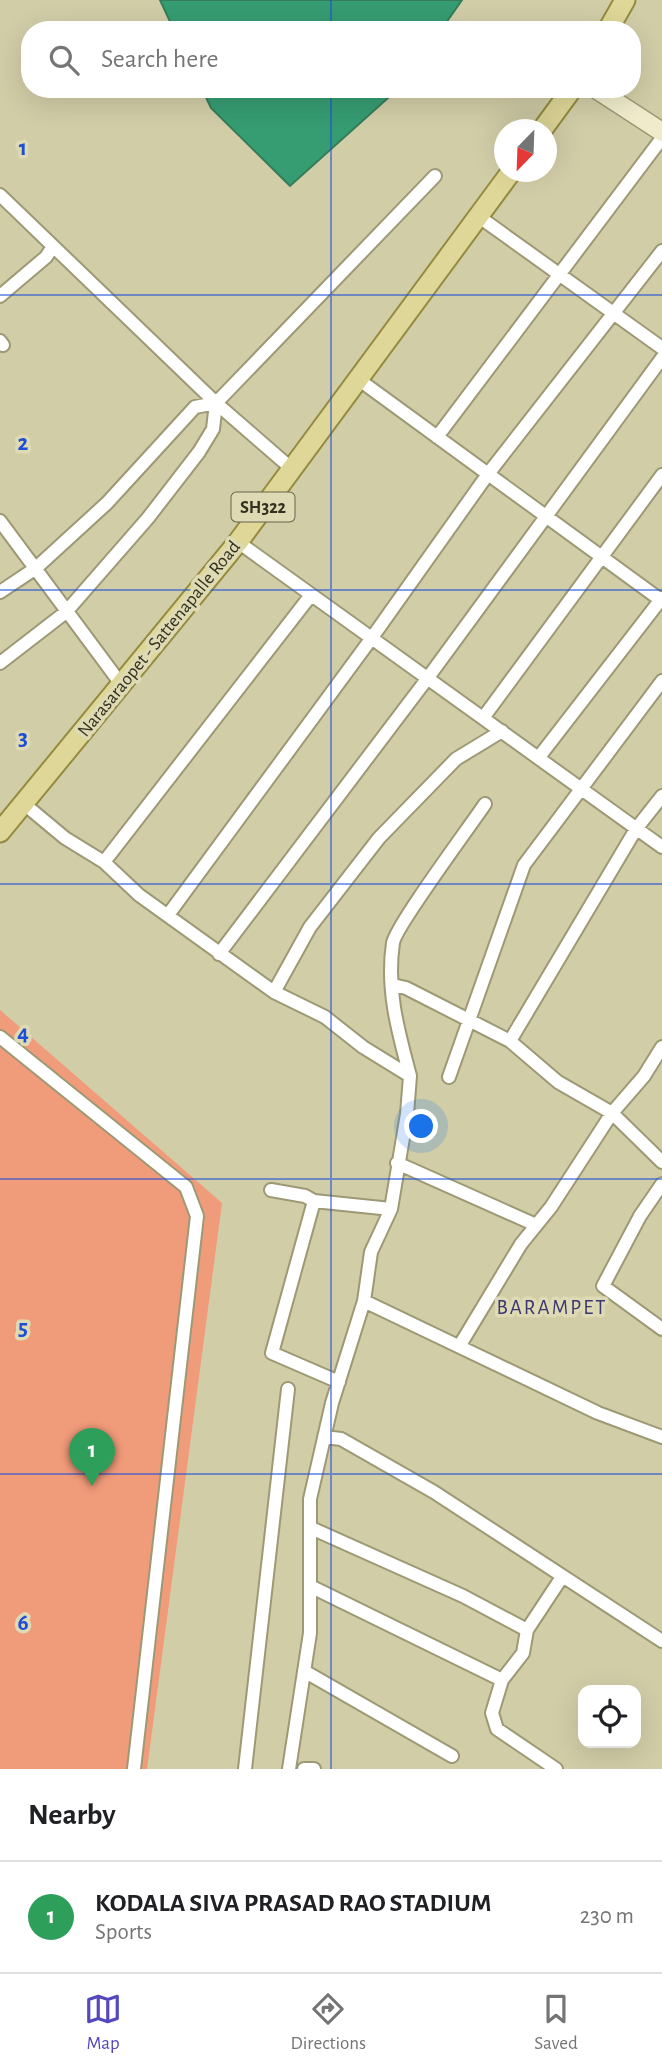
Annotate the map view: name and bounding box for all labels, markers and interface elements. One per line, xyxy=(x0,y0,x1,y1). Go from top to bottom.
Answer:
search box xyxy=(21,21,641,98)
icon: search xyxy=(45,41,83,79)
text: Search here xyxy=(101,46,219,72)
north arrow xyxy=(494,119,557,182)
text: 1 xyxy=(19,137,27,160)
text: 2 xyxy=(18,432,29,455)
road number: SH322 xyxy=(232,492,294,522)
street label: Narasaraopet - Sattenapalle Road xyxy=(74,537,244,741)
text: 3 xyxy=(18,727,28,750)
text: 4 xyxy=(17,1022,29,1045)
your location xyxy=(404,1109,438,1143)
district label: BARAMPET xyxy=(496,1297,608,1318)
text: 5 xyxy=(18,1317,28,1340)
pin: 1 xyxy=(69,1428,115,1486)
text: 6 xyxy=(17,1612,29,1635)
map controls xyxy=(578,1685,641,1748)
button: locate xyxy=(578,1685,641,1748)
text: Nearby xyxy=(28,1800,116,1830)
text: KODALA SIVA PRASAD RAO STADIUM xyxy=(95,1890,491,1916)
text: 1 xyxy=(47,1905,55,1928)
text: 230 m xyxy=(580,1905,634,1928)
text: Sports xyxy=(95,1921,152,1944)
tab: Map xyxy=(84,1990,122,2055)
tab: Directions xyxy=(290,1990,366,2055)
tab: Saved xyxy=(534,1990,578,2055)

